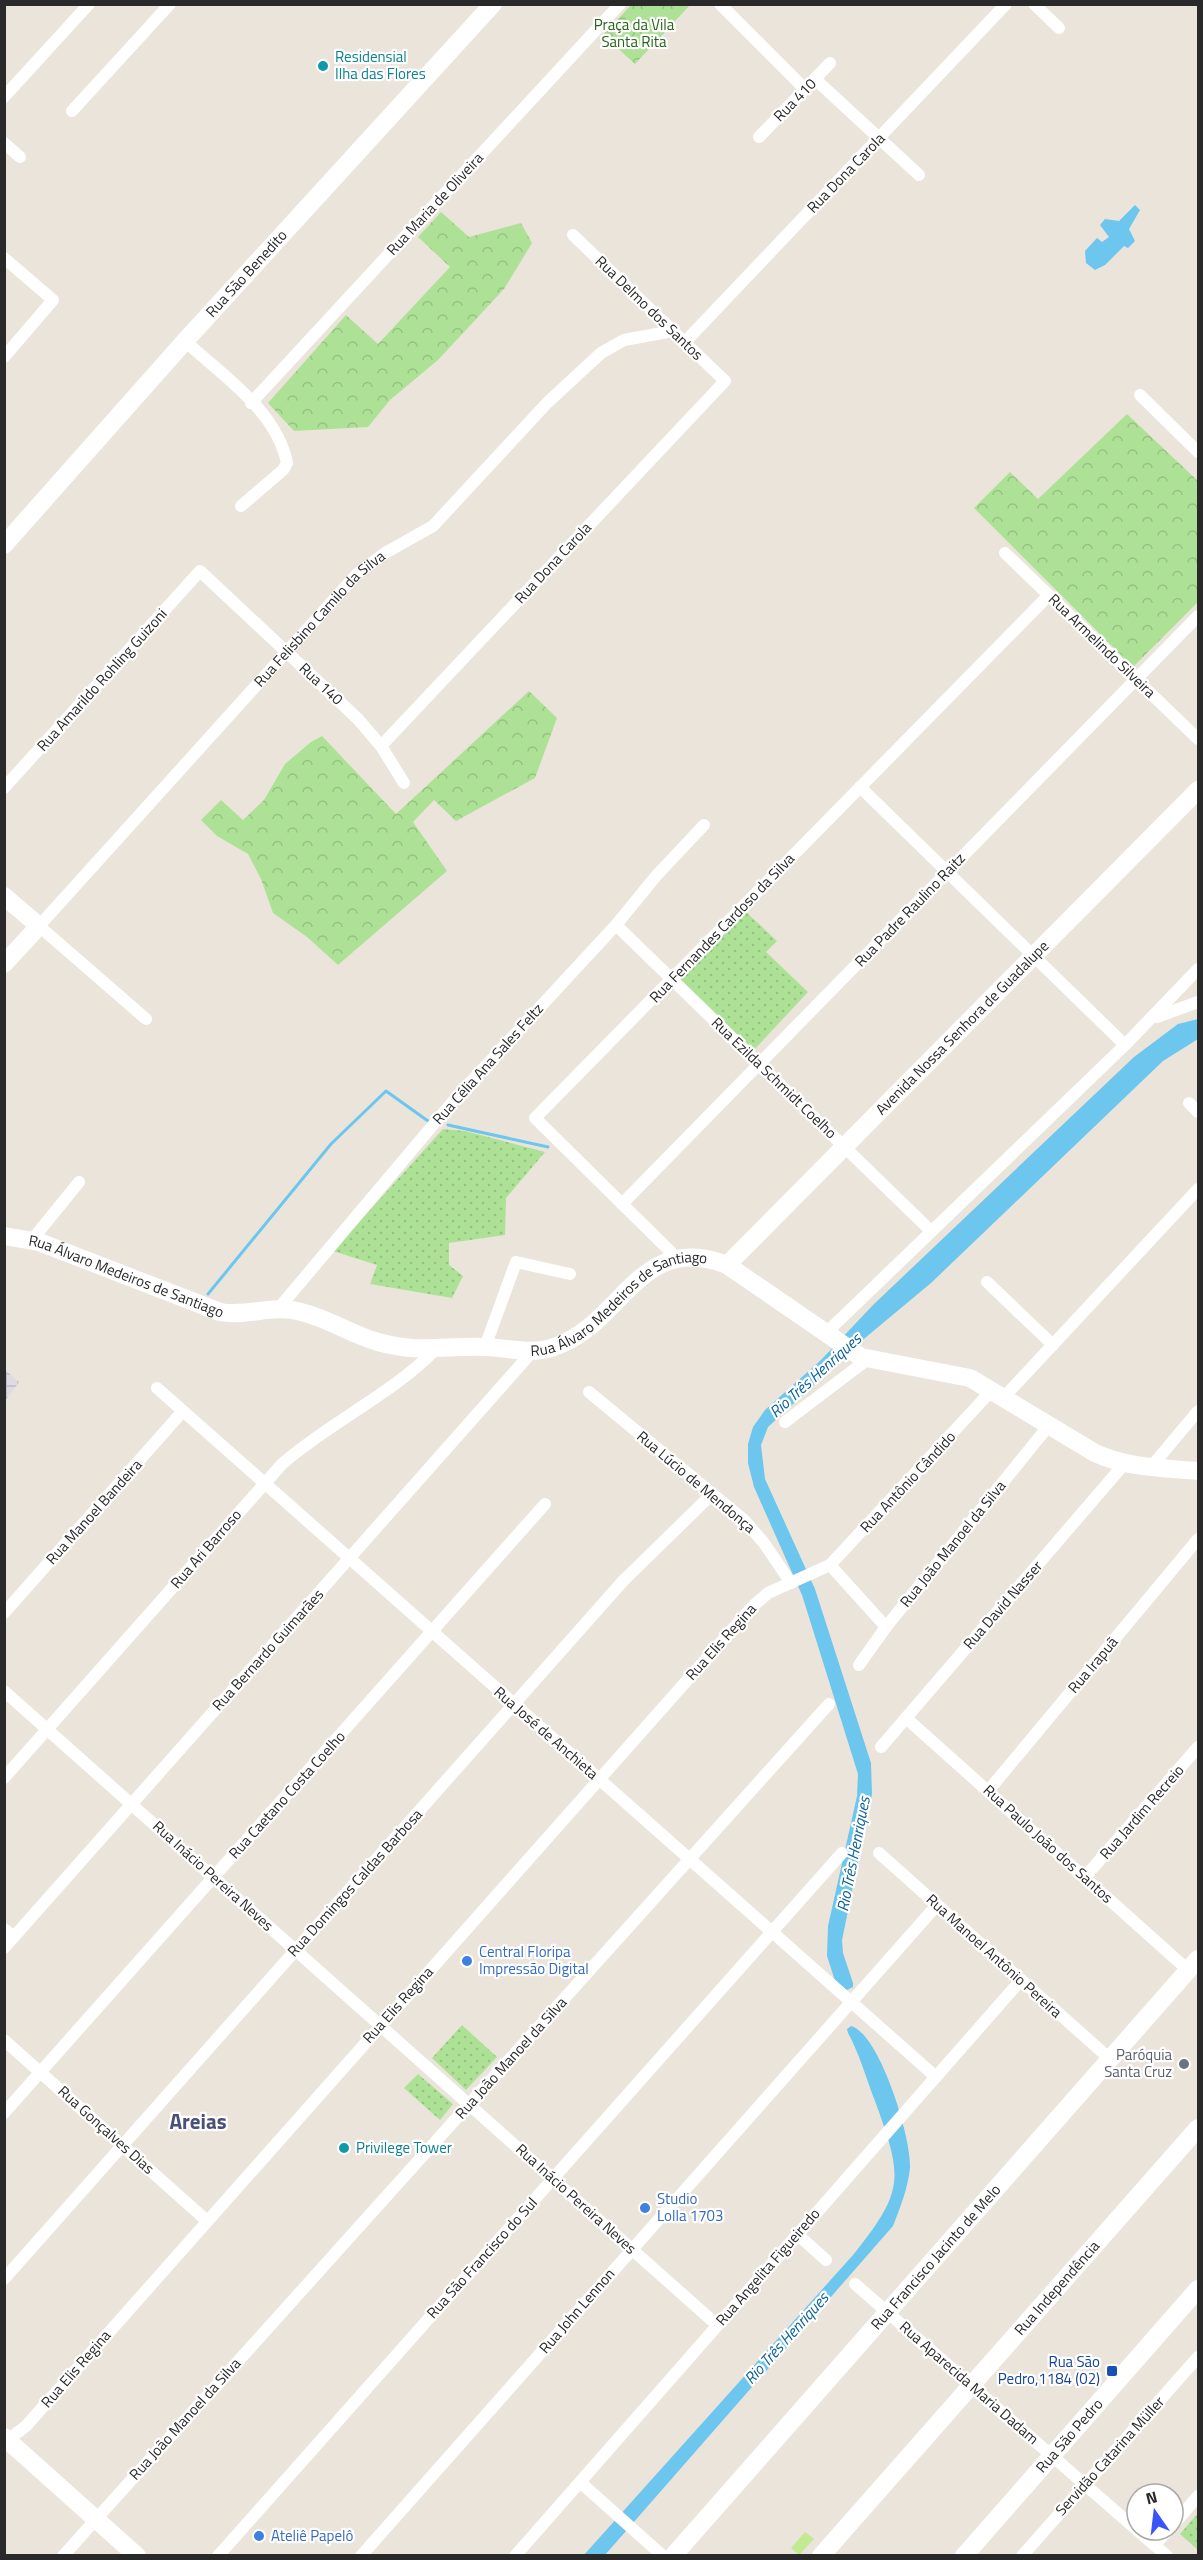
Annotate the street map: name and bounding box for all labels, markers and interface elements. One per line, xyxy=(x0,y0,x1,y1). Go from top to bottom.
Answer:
park label: Praça da Vila Santa Rita xyxy=(594,13,675,53)
place label: Residensial Ilha das Flores xyxy=(335,45,426,85)
marker: Residensial Ilha das Flores xyxy=(316,59,330,73)
street label: Rua 410 xyxy=(768,73,821,127)
street label: Rua Dona Carola xyxy=(801,127,890,218)
street label: Rua Maria de Oliveira xyxy=(381,147,489,260)
street label: Rua São Benedito xyxy=(200,224,292,322)
street label: Rua Delmo dos Santos xyxy=(590,250,709,365)
street label: Rua Dona Carola xyxy=(509,516,597,609)
street label: Rua Felisbino Camilo da Silva xyxy=(248,544,390,692)
street label: Rua Armelindo Silveira xyxy=(1043,588,1162,703)
street label: Rua Amarildo Rohling Guizoni xyxy=(31,603,172,756)
street label: Rua 140 xyxy=(294,657,349,710)
street label: Rua Fernandes Cardoso da Silva xyxy=(644,847,800,1008)
street label: Rua Padre Raulino Raitz xyxy=(849,847,970,972)
street label: Avenida Nossa Senhora de Guadalupe xyxy=(870,935,1054,1120)
street label: Rua Célia Ana Sales Feltz xyxy=(427,998,549,1130)
street label: Rua Ezilda Schmidt Coelho xyxy=(706,1012,842,1144)
street label: Rua Álvaro Medeiros de Santiago xyxy=(27,1228,227,1323)
street label: Rua Álvaro Medeiros de Santiago xyxy=(530,1245,709,1362)
water label: Rio Três Henriques xyxy=(764,1326,867,1423)
street label: Rua Lúcio de Mendonça xyxy=(632,1425,761,1539)
street label: Rua Antônio Cândido xyxy=(854,1426,961,1538)
street label: Rua Manoel Bandeira xyxy=(40,1454,148,1569)
street label: Rua João Manoel da Silva xyxy=(894,1475,1011,1612)
street label: Rua Ari Barroso xyxy=(165,1504,247,1593)
street label: Rua David Nasser xyxy=(957,1555,1048,1654)
street label: Rua Bernardo Guimarães xyxy=(206,1583,329,1716)
street label: Rua Elis Regina xyxy=(680,1598,762,1685)
street label: Rua Irapuã xyxy=(1062,1631,1124,1698)
street label: Rua José de Anchieta xyxy=(489,1681,604,1785)
street label: Rua Caetano Costa Coelho xyxy=(223,1726,350,1864)
street label: Rua Jardim Recreio xyxy=(1094,1759,1189,1864)
street label: Rua Paulo João dos Santos xyxy=(978,1779,1118,1908)
water label: Rio Três Henriques xyxy=(830,1793,876,1914)
street label: Rua Domingos Caldas Barbosa xyxy=(282,1803,428,1962)
street label: Rua Inácio Pereira Neves xyxy=(148,1815,279,1936)
street label: Rua Manoel Antônio Pereira xyxy=(921,1888,1068,2023)
place label: Central Floripa Impressão Digital xyxy=(479,1940,589,1980)
marker: Central Floripa Impressão Digital xyxy=(460,1954,474,1968)
street label: Rua Elis Regina xyxy=(357,1961,439,2048)
street label: Rua João Manoel da Silva xyxy=(449,1991,572,2124)
place label: Paróquia Santa Cruz xyxy=(1104,2043,1172,2083)
marker: Paróquia Santa Cruz xyxy=(1177,2057,1191,2071)
street label: Rua Gonçalves Dias xyxy=(53,2080,160,2179)
district label: Areias xyxy=(169,2105,227,2137)
place label: Privilege Tower xyxy=(356,2136,452,2159)
street label: Rua Inácio Pereira Neves xyxy=(511,2138,642,2259)
marker: Privilege Tower xyxy=(337,2141,351,2155)
street label: Rua Francisco Jacinto de Melo xyxy=(865,2179,1006,2335)
place label: Studio Lolla 1703 xyxy=(657,2187,723,2227)
street label: Rua São Francisco do Sul xyxy=(421,2192,542,2323)
marker: Studio Lolla 1703 xyxy=(638,2201,652,2215)
street label: Rua Angelita Figueiredo xyxy=(710,2203,825,2331)
street label: Rua Independência xyxy=(1008,2235,1105,2340)
street label: Rua John Lennon xyxy=(533,2263,620,2358)
water label: Rio Três Henriques xyxy=(738,2286,835,2389)
street label: Rua Aparecida Maria Dadam xyxy=(895,2316,1044,2450)
street label: Rua Elis Regina xyxy=(35,2324,116,2413)
place label: Rua São Pedro,1184 (02) xyxy=(998,2350,1100,2390)
street label: Rua João Manoel da Silva xyxy=(123,2352,246,2485)
marker: Rua São Pedro,1184 (02) xyxy=(1105,2364,1119,2378)
street label: Servidão Catarina Müller xyxy=(1050,2391,1170,2521)
street label: Rua São Pedro xyxy=(1030,2393,1108,2478)
north arrow xyxy=(1125,2482,1185,2542)
text: N xyxy=(1143,2484,1160,2510)
place label: Ateliê Papelô xyxy=(271,2524,353,2547)
marker: Ateliê Papelô xyxy=(252,2529,266,2543)

